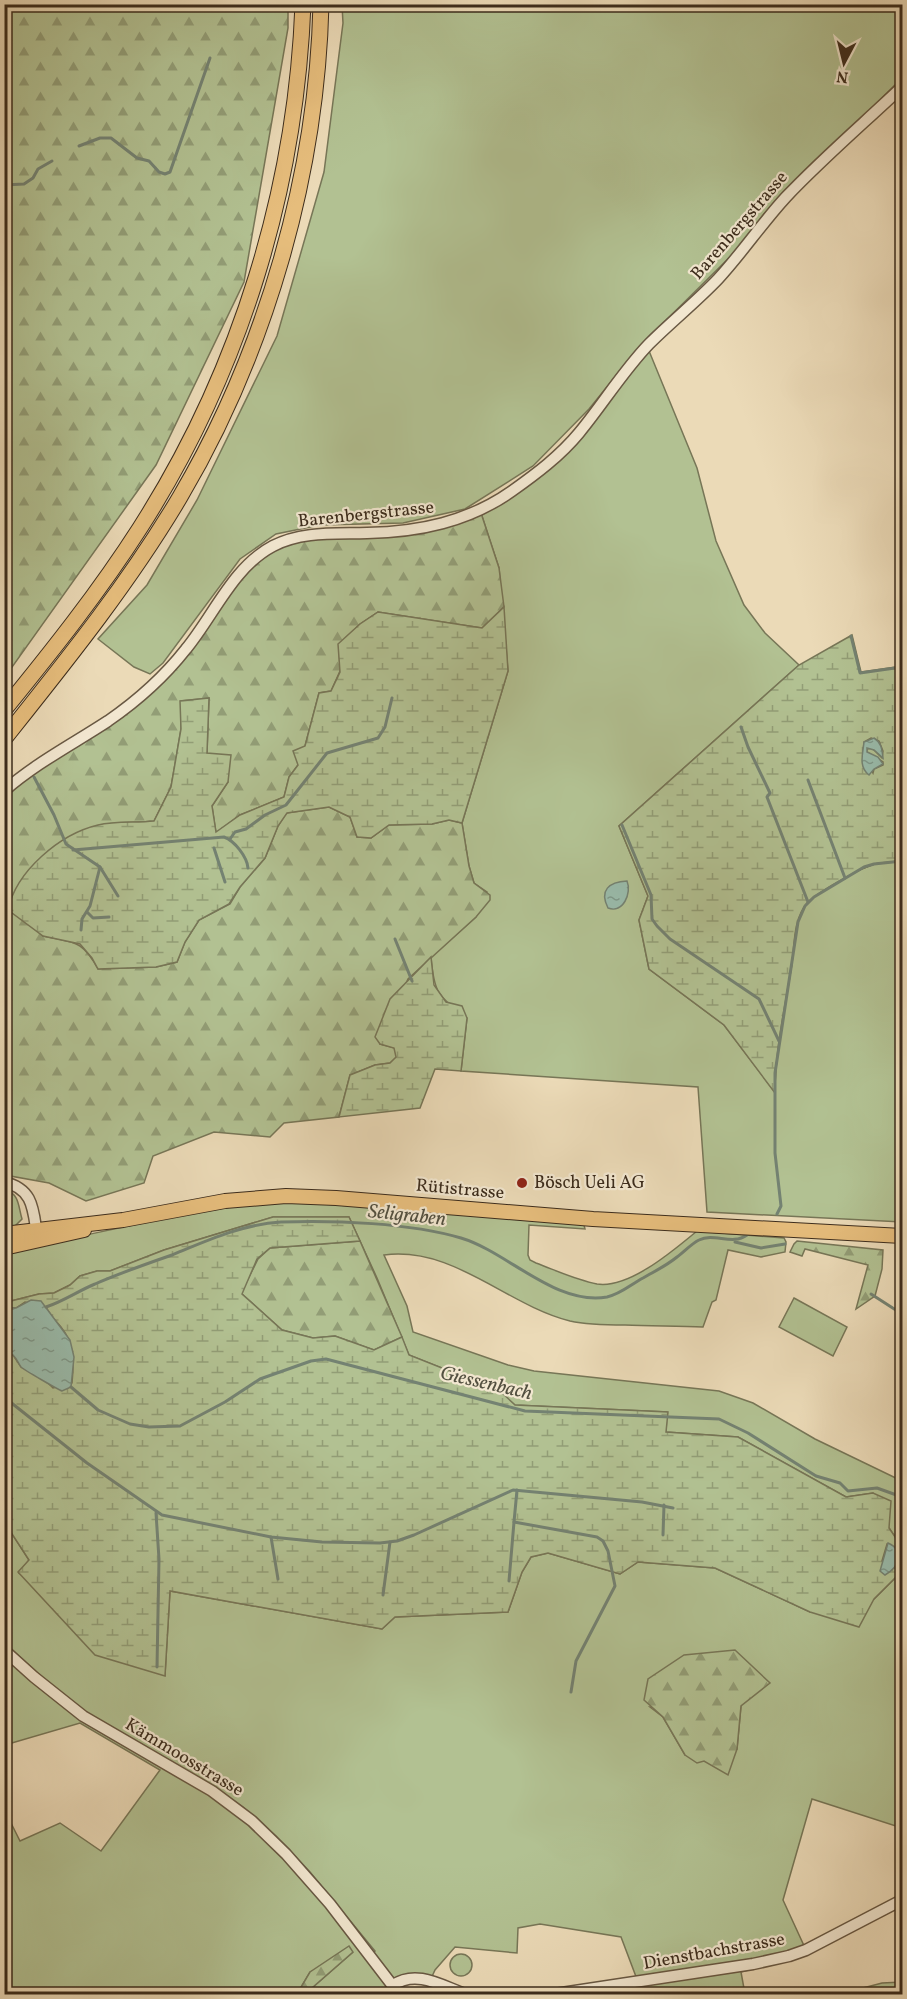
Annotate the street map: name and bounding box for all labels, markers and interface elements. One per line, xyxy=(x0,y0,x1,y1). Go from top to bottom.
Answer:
north arrow xyxy=(814,33,874,93)
text: N xyxy=(835,64,850,88)
street label: Barenbergstrasse xyxy=(686,166,794,286)
street label: Barenbergstrasse xyxy=(297,495,435,535)
place label: Bösch Ueli AG xyxy=(534,1171,645,1196)
street label: Rütistrasse xyxy=(415,1174,505,1206)
marker: Bösch Ueli AG xyxy=(515,1176,529,1190)
water label: Seligraben xyxy=(367,1198,447,1234)
water label: Giessenbach xyxy=(437,1360,535,1408)
street label: Kämmoosstrasse xyxy=(120,1713,248,1803)
street label: Dienstbachstrasse xyxy=(641,1927,787,1977)

